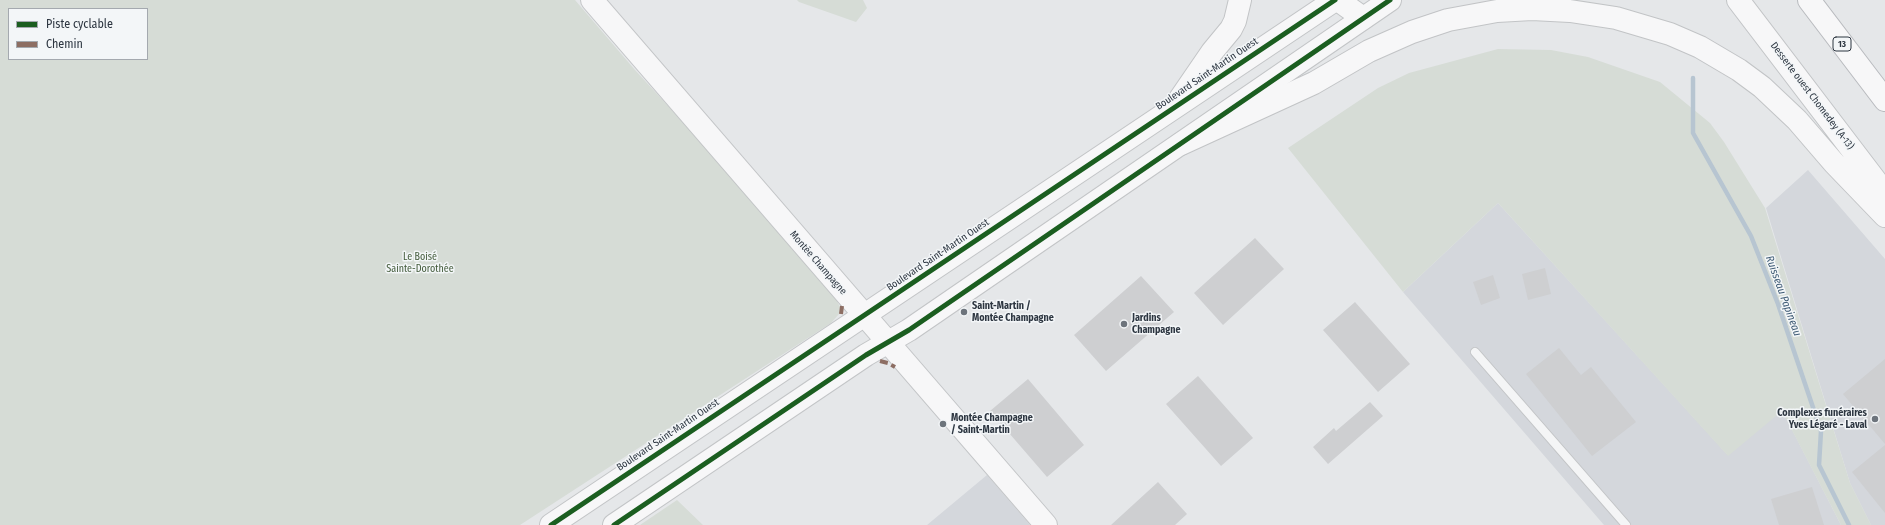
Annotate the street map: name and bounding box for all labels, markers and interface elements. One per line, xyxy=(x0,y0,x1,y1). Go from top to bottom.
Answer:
legend xyxy=(8,8,148,60)
text: Piste cyclable xyxy=(46,17,113,31)
street label: Boulevard Saint-Martin Ouest xyxy=(1154,35,1260,113)
text: Chemin xyxy=(46,37,83,51)
road number: 13 xyxy=(1833,37,1851,51)
street label: Desserte ouest Chomedey (A-13) xyxy=(1768,40,1856,152)
street label: Boulevard Saint-Martin Ouest xyxy=(885,216,991,294)
street label: Montée Champagne xyxy=(787,229,849,297)
park label: Le Boisé Sainte-Dorothée xyxy=(386,251,454,274)
water label: Ruisseau Papineau xyxy=(1762,254,1804,338)
place label: Saint-Martin / Montée Champagne xyxy=(972,300,1054,324)
marker: Saint-Martin / Montée Champagne xyxy=(959,307,969,317)
place label: Jardins Champagne xyxy=(1132,312,1180,336)
marker: Jardins Champagne xyxy=(1119,319,1129,329)
street label: Boulevard Saint-Martin Ouest xyxy=(615,396,721,474)
place label: Complexes funéraires Yves Légaré - Laval xyxy=(1777,407,1867,430)
place label: Montée Champagne / Saint-Martin xyxy=(951,412,1033,436)
marker: Complexes funéraires Yves Légaré - Laval xyxy=(1870,414,1880,424)
marker: Montée Champagne / Saint-Martin xyxy=(938,419,948,429)

